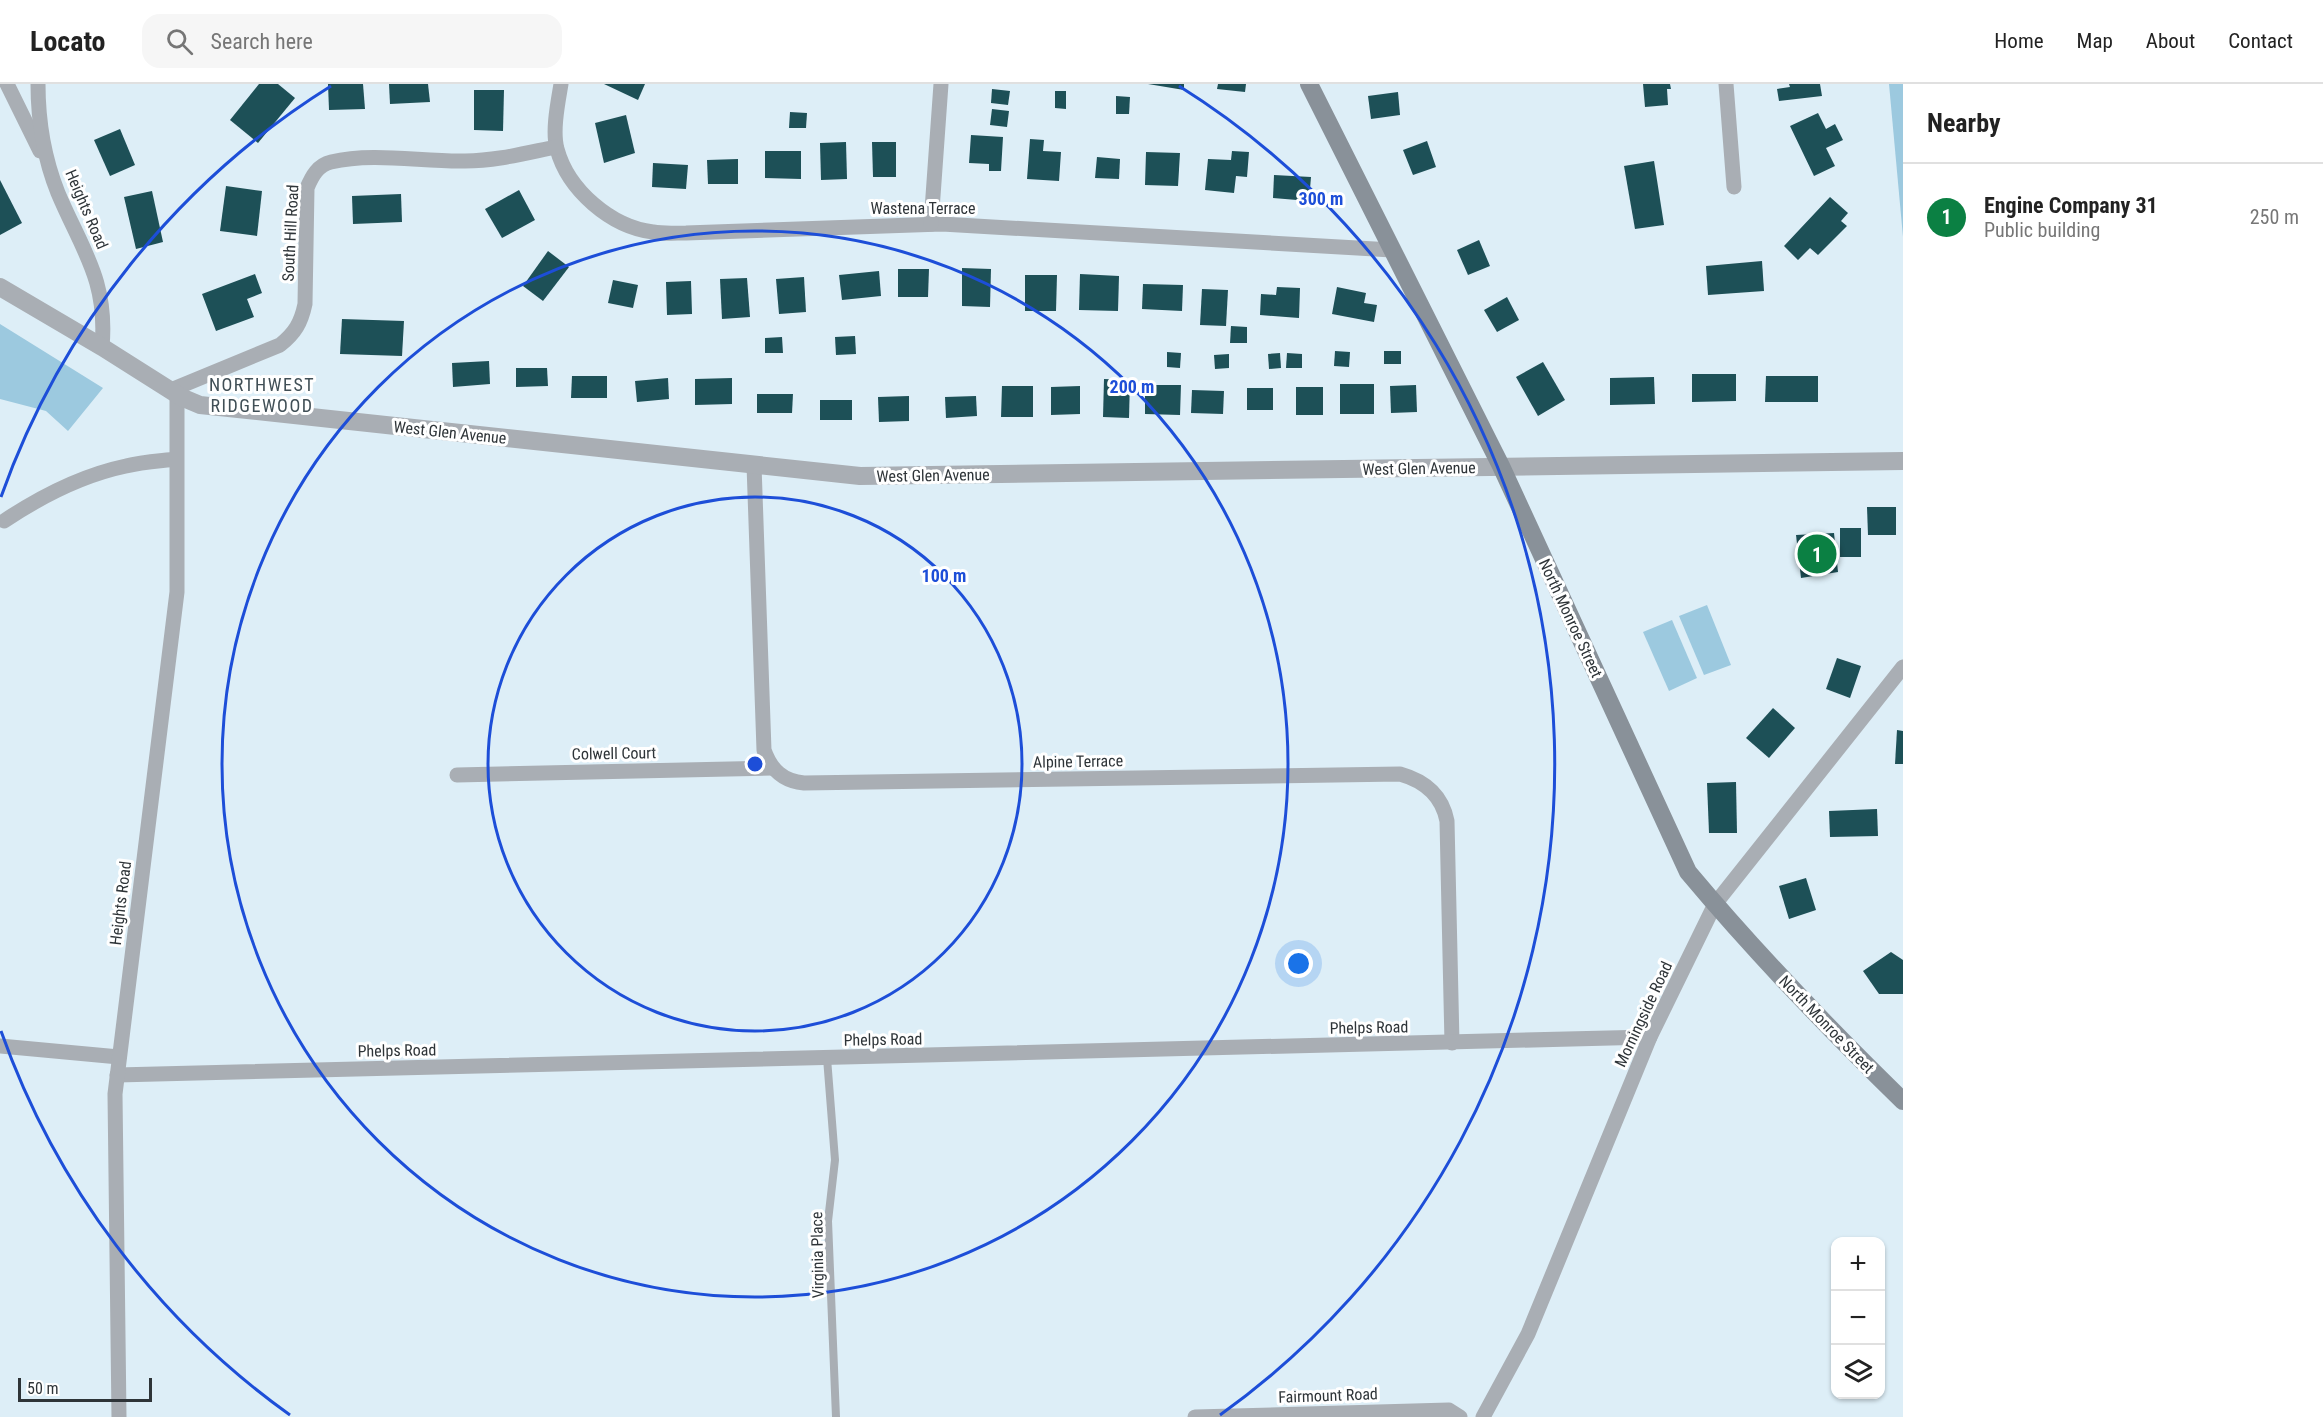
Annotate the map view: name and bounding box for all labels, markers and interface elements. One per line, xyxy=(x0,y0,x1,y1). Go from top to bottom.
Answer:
search box xyxy=(142,14,562,68)
text: Locato xyxy=(30,25,106,58)
icon: search xyxy=(163,25,196,58)
text: Search here xyxy=(211,29,313,54)
text: Home xyxy=(1994,29,2044,53)
text: Map xyxy=(2077,29,2113,53)
text: About xyxy=(2146,29,2195,53)
text: Contact xyxy=(2228,29,2293,53)
text: Nearby xyxy=(1927,108,2001,138)
street label: Heights Road xyxy=(61,167,112,252)
street label: South Hill Road xyxy=(278,184,303,282)
text: 300 m xyxy=(1299,188,1343,209)
text: Engine Company 31 xyxy=(1984,193,2158,218)
street label: Wastena Terrace xyxy=(871,199,975,218)
text: 1 xyxy=(1941,205,1952,229)
text: 250 m xyxy=(2250,205,2299,229)
text: Public building xyxy=(1984,218,2100,242)
district label: NORTHWEST RIDGEWOOD xyxy=(209,374,315,416)
text: 200 m xyxy=(1110,376,1154,397)
street label: West Glen Avenue xyxy=(393,417,507,448)
street label: West Glen Avenue xyxy=(1362,458,1476,479)
street label: West Glen Avenue xyxy=(876,465,990,486)
pin: 1 xyxy=(1798,532,1836,576)
street label: North Monroe Street xyxy=(1535,556,1606,681)
text: 100 m xyxy=(922,565,966,586)
street label: Colwell Court xyxy=(572,743,657,764)
street label: Alpine Terrace xyxy=(1033,751,1123,772)
centre of rings xyxy=(745,754,765,774)
street label: Heights Road xyxy=(106,860,135,946)
your location xyxy=(1284,949,1313,978)
street label: Morningside Road xyxy=(1611,958,1676,1070)
street label: North Monroe Street xyxy=(1775,971,1878,1077)
street label: Phelps Road xyxy=(1329,1017,1409,1038)
street label: Phelps Road xyxy=(843,1029,923,1050)
street label: Phelps Road xyxy=(357,1040,437,1061)
street label: Virginia Place xyxy=(807,1211,828,1299)
map controls xyxy=(1831,1237,1885,1399)
button: + xyxy=(1831,1237,1885,1291)
button: − xyxy=(1831,1291,1885,1345)
button: layers xyxy=(1831,1345,1885,1399)
scale bar xyxy=(18,1375,152,1402)
text: 50 m xyxy=(27,1379,59,1398)
street label: Fairmount Road xyxy=(1278,1384,1378,1407)

